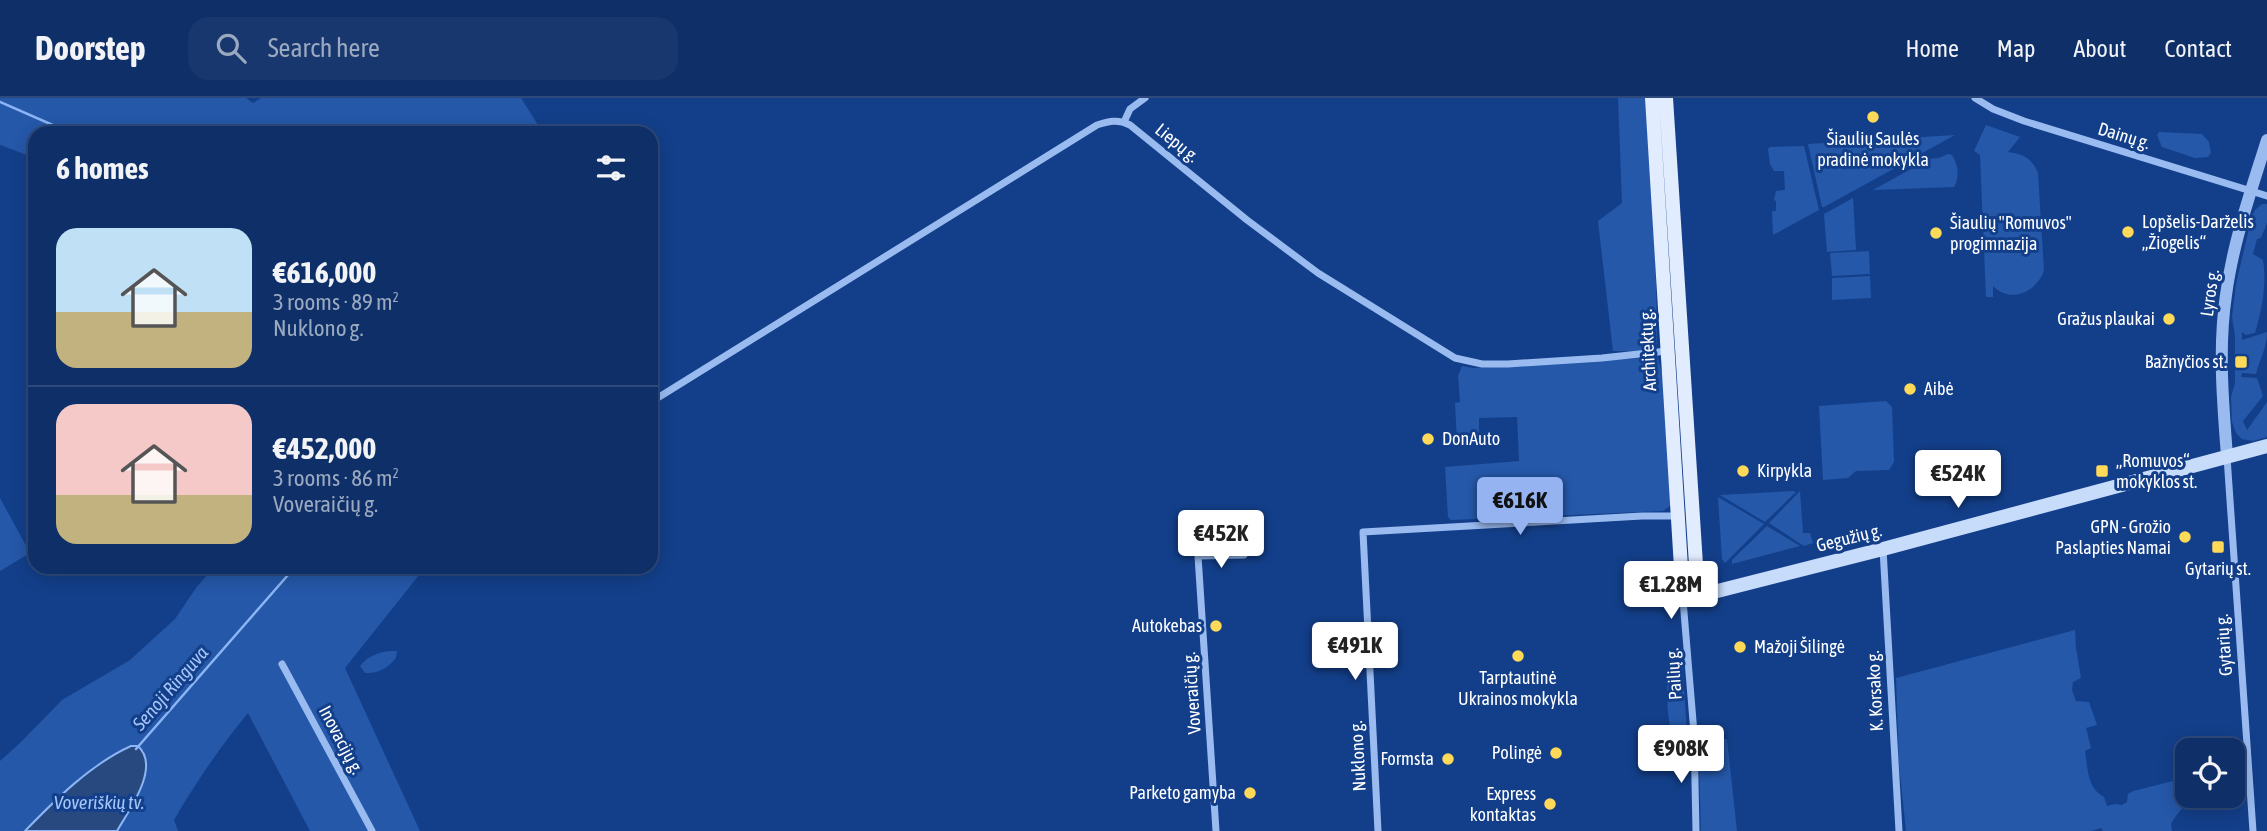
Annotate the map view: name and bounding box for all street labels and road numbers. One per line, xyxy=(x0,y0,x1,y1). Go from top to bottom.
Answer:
street label: Dainų g. xyxy=(2096,118,2153,153)
street label: Liepų g. xyxy=(1151,119,1203,166)
street label: Lyros g. xyxy=(2196,268,2223,318)
street label: Architektų g. xyxy=(1635,309,1660,392)
street label: Gegužių g. xyxy=(1814,519,1884,556)
street label: Gytarių g. xyxy=(2211,613,2236,677)
street label: Pailių g. xyxy=(1661,647,1686,701)
street label: K. Korsako g. xyxy=(1862,650,1887,732)
street label: Voveraičių g. xyxy=(1178,651,1205,735)
street label: Inovacijų g. xyxy=(315,702,368,777)
street label: Nuklono g. xyxy=(1345,720,1370,792)

